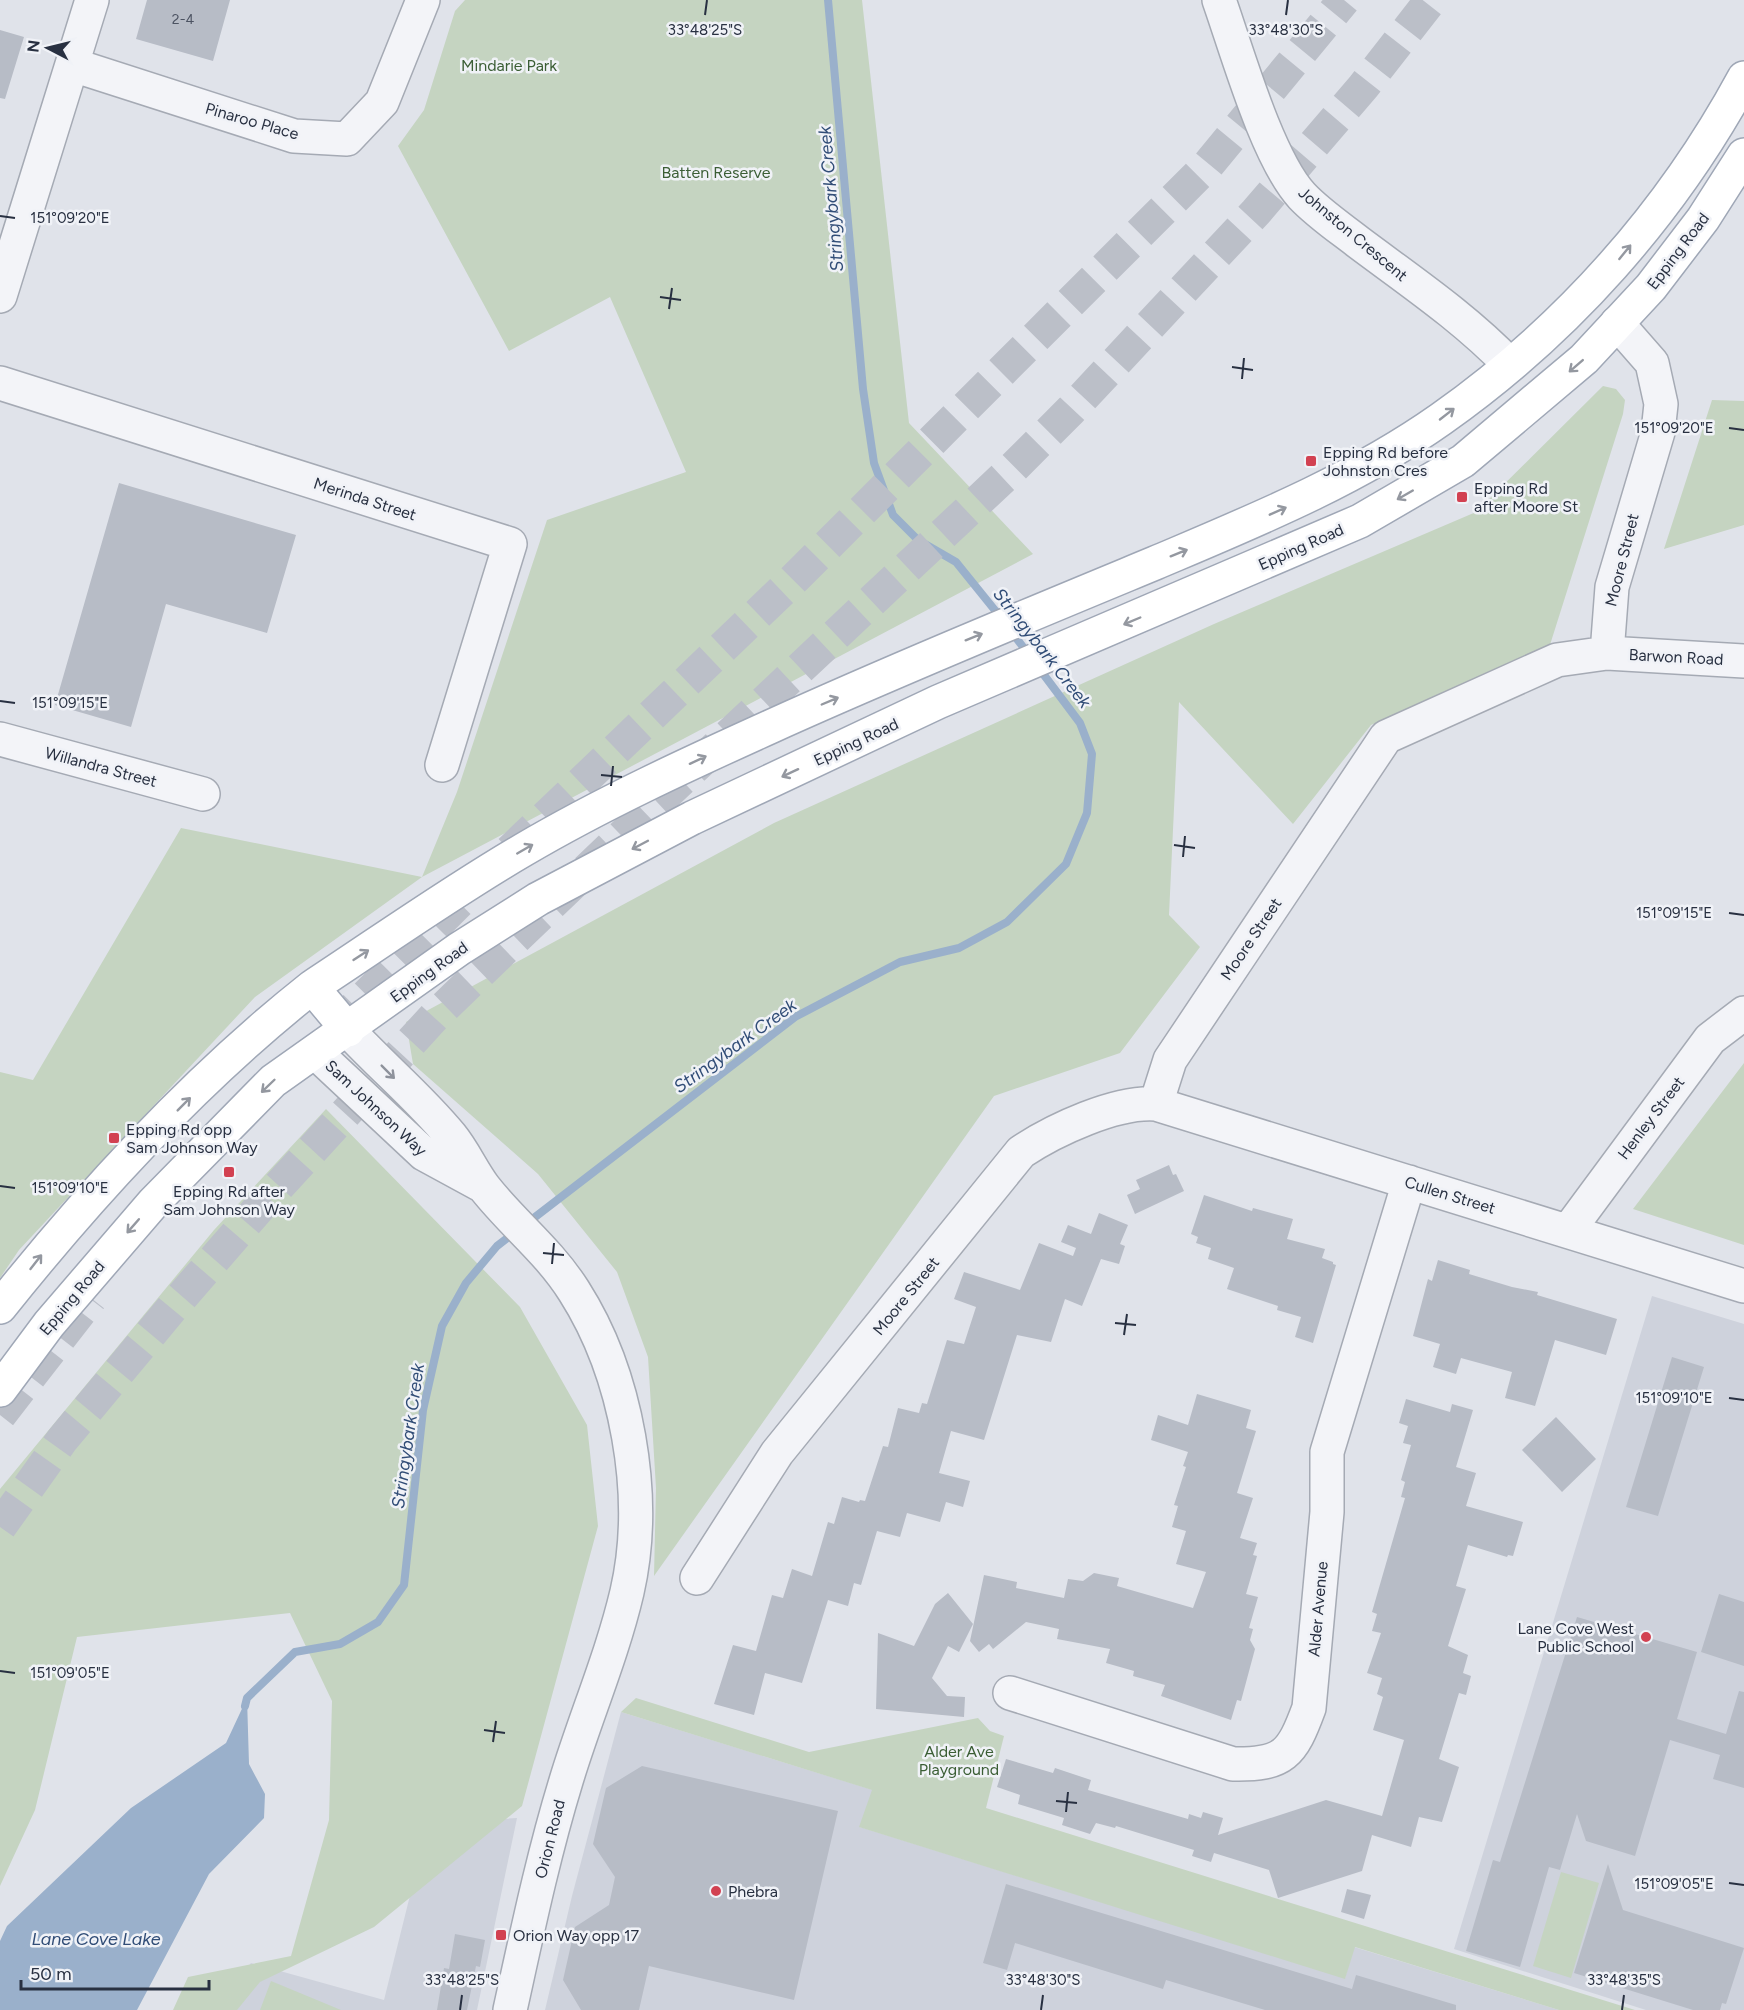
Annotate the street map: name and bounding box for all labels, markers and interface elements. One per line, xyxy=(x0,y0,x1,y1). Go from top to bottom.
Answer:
house number: 2-4 xyxy=(172,11,194,28)
north arrow xyxy=(18,18,78,78)
text: 33°48'25"S xyxy=(668,21,742,39)
text: 33°48'30"S xyxy=(1248,21,1324,39)
text: N xyxy=(23,39,44,54)
park label: Mindarie Park xyxy=(461,56,557,75)
street label: Pinaroo Place xyxy=(203,99,301,143)
water label: Stringybark Creek xyxy=(814,124,848,273)
park label: Batten Reserve xyxy=(662,163,771,182)
street label: Johnston Crescent xyxy=(1295,183,1411,285)
text: 151°09'20"E xyxy=(30,209,110,227)
street label: Epping Road xyxy=(1643,209,1713,293)
one-way arrow xyxy=(1619,245,1632,261)
one-way arrow xyxy=(1568,359,1584,372)
one-way arrow xyxy=(1439,408,1455,421)
text: 151°09'20"E xyxy=(1634,419,1714,437)
place label: Epping Rd before Johnston Cres xyxy=(1323,443,1448,480)
marker: Epping Rd before Johnston Cres xyxy=(1304,454,1318,468)
street label: Merinda Street xyxy=(311,473,419,525)
place label: Epping Rd after Moore St xyxy=(1474,479,1578,516)
one-way arrow xyxy=(1396,490,1413,502)
marker: Epping Rd after Moore St xyxy=(1455,490,1469,504)
one-way arrow xyxy=(1269,504,1287,516)
street label: Moore Street xyxy=(1601,512,1643,608)
street label: Epping Road xyxy=(1255,520,1347,574)
one-way arrow xyxy=(1170,547,1188,558)
water label: Stringybark Creek xyxy=(988,584,1097,713)
one-way arrow xyxy=(1123,615,1141,627)
one-way arrow xyxy=(964,631,983,642)
street label: Barwon Road xyxy=(1628,645,1724,669)
text: 151°09'15"E xyxy=(32,694,108,712)
one-way arrow xyxy=(820,695,839,706)
street label: Epping Road xyxy=(811,714,901,770)
street label: Willandra Street xyxy=(43,743,159,791)
one-way arrow xyxy=(689,753,707,765)
one-way arrow xyxy=(782,767,800,779)
one-way arrow xyxy=(632,839,649,851)
one-way arrow xyxy=(516,843,533,855)
street label: Moore Street xyxy=(1217,894,1285,984)
text: 151°09'15"E xyxy=(1636,904,1712,922)
street label: Epping Road xyxy=(387,938,471,1006)
one-way arrow xyxy=(352,948,369,960)
water label: Stringybark Creek xyxy=(669,993,802,1098)
street label: Sam Johnson Way xyxy=(321,1056,431,1160)
one-way arrow xyxy=(381,1065,395,1080)
street label: Henley Street xyxy=(1614,1073,1688,1163)
one-way arrow xyxy=(261,1079,276,1093)
one-way arrow xyxy=(176,1096,191,1111)
place label: Epping Rd opp Sam Johnson Way xyxy=(126,1120,258,1157)
marker: Epping Rd opp Sam Johnson Way xyxy=(107,1131,121,1145)
marker: Epping Rd after Sam Johnson Way xyxy=(222,1165,236,1179)
street label: Cullen Street xyxy=(1402,1172,1498,1218)
text: 151°09'10"E xyxy=(31,1179,109,1197)
place label: Epping Rd after Sam Johnson Way xyxy=(163,1182,295,1219)
one-way arrow xyxy=(126,1218,140,1233)
street label: Moore Street xyxy=(869,1253,943,1339)
one-way arrow xyxy=(30,1254,43,1270)
street label: Epping Road xyxy=(35,1257,109,1339)
water label: Stringybark Creek xyxy=(387,1361,429,1510)
text: 151°09'10"E xyxy=(1635,1389,1713,1407)
street label: Alder Avenue xyxy=(1304,1560,1332,1658)
place label: Lane Cove West Public School xyxy=(1518,1619,1634,1656)
marker: Lane Cove West Public School xyxy=(1639,1630,1653,1644)
text: 151°09'05"E xyxy=(30,1664,110,1682)
park label: Alder Ave Playground xyxy=(919,1742,999,1779)
street label: Orion Road xyxy=(531,1798,569,1880)
text: 151°09'05"E xyxy=(1634,1875,1714,1893)
place label: Phebra xyxy=(728,1882,778,1901)
marker: Phebra xyxy=(709,1884,723,1898)
place label: Orion Way opp 17 xyxy=(513,1926,640,1945)
water label: Lane Cove Lake xyxy=(31,1928,161,1950)
marker: Orion Way opp 17 xyxy=(494,1928,508,1942)
scale bar xyxy=(21,1953,208,1991)
text: 50 m xyxy=(30,1963,72,1985)
text: 33°48'25"S xyxy=(425,1971,499,1989)
text: 33°48'30"S xyxy=(1005,1971,1081,1989)
text: 33°48'35"S xyxy=(1587,1971,1661,1989)

